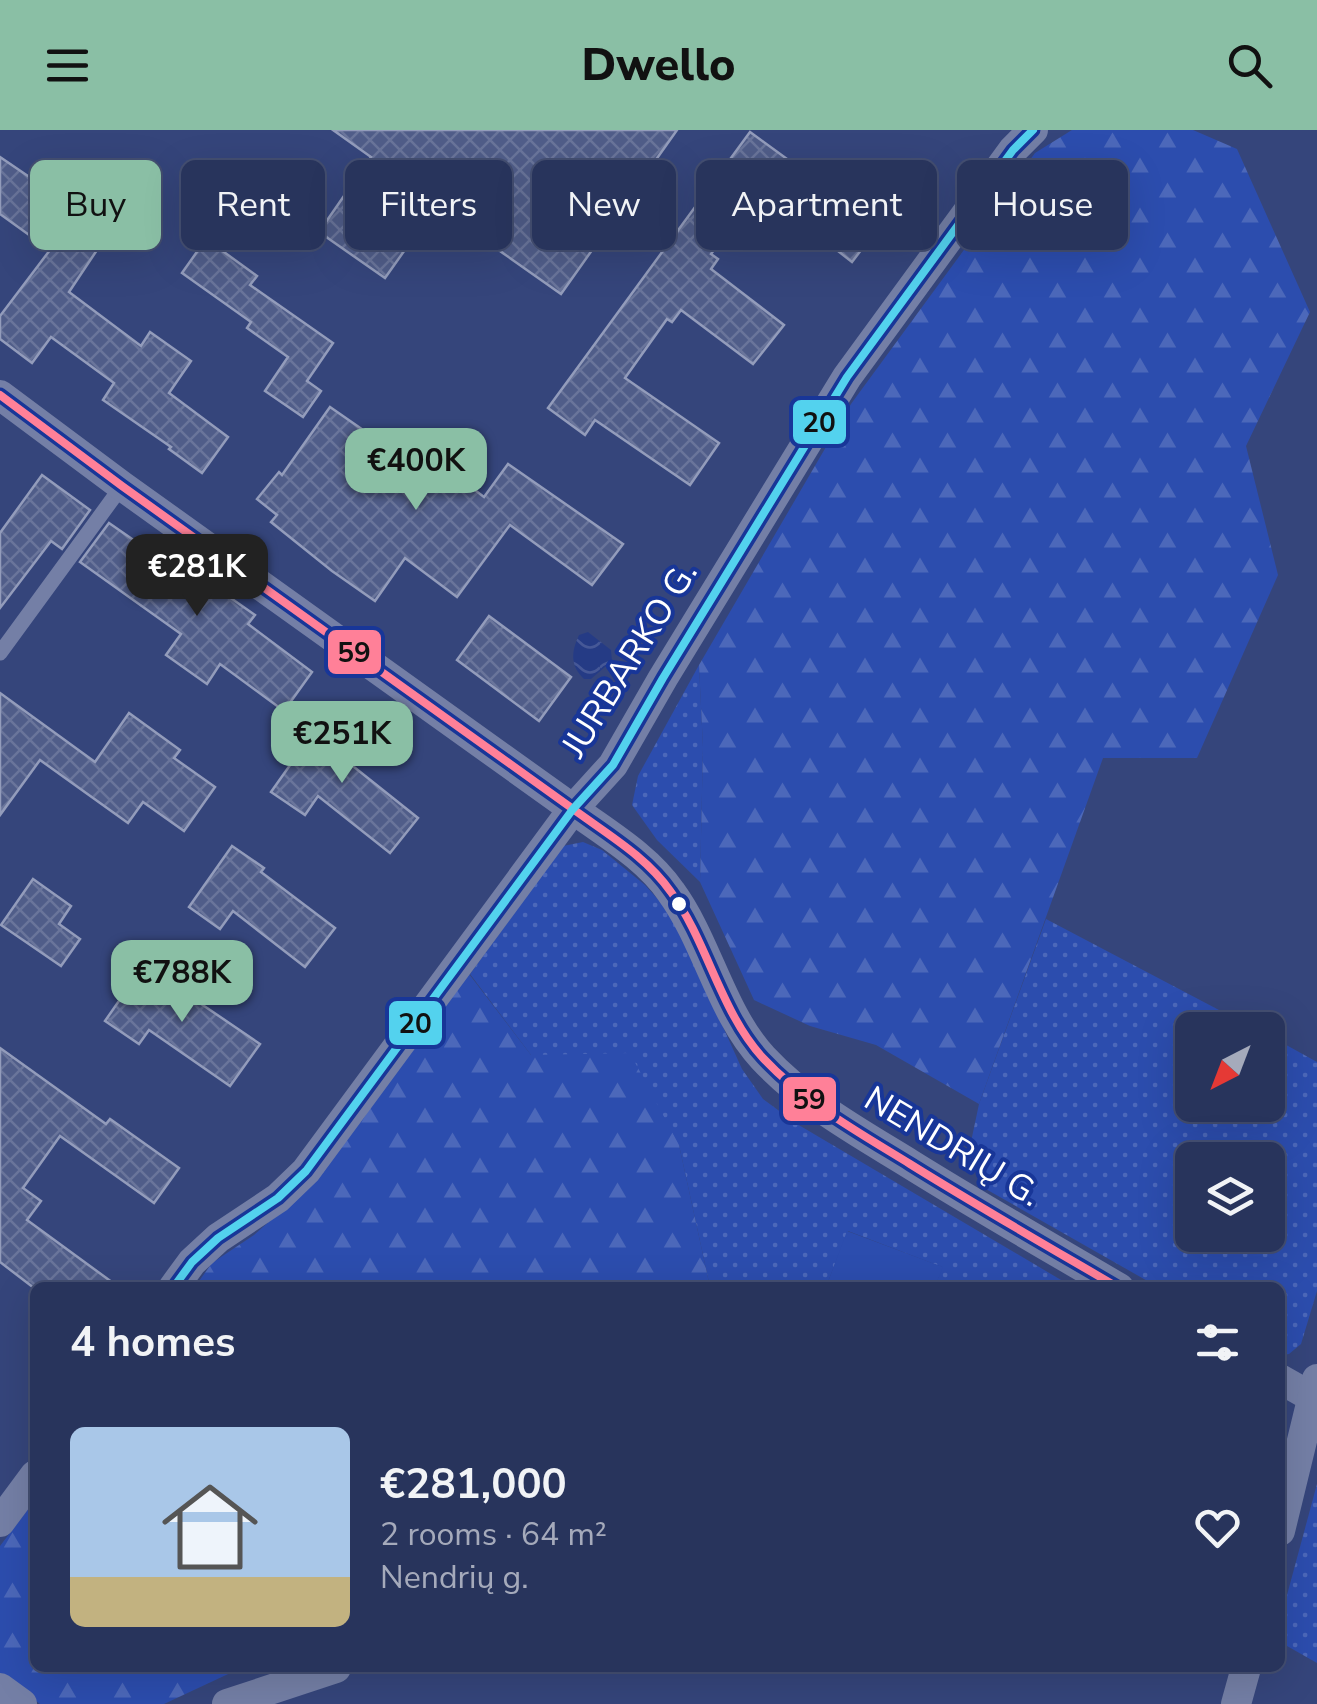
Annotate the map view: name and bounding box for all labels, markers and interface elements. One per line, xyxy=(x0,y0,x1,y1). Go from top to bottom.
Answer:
text: Dwello xyxy=(581,35,736,96)
icon: menu xyxy=(40,38,95,93)
icon: search xyxy=(1222,38,1277,93)
chip: Buy xyxy=(30,160,161,250)
chip: Rent xyxy=(181,160,325,250)
chip: Filters xyxy=(345,160,512,250)
chip: New xyxy=(532,160,676,250)
chip: Apartment xyxy=(696,160,937,250)
chip: House xyxy=(957,160,1128,250)
line badge: 20 xyxy=(791,398,848,446)
text: 20 xyxy=(802,404,836,442)
pin: €400K xyxy=(346,428,486,513)
text: €400K xyxy=(367,439,465,482)
pin: €281K xyxy=(127,534,267,619)
text: €281K xyxy=(148,545,246,588)
street label: JURBARKO G. xyxy=(550,552,708,767)
line badge: 59 xyxy=(326,628,383,676)
text: 59 xyxy=(337,634,371,672)
pin: €251K xyxy=(272,701,412,786)
text: €251K xyxy=(293,712,391,755)
unlabelled marker xyxy=(669,894,689,914)
pin: €788K xyxy=(112,940,252,1025)
text: €788K xyxy=(133,951,231,994)
line badge: 20 xyxy=(387,999,444,1047)
text: 20 xyxy=(398,1005,432,1043)
north arrow xyxy=(1175,1012,1285,1122)
map controls xyxy=(1175,1012,1285,1252)
line badge: 59 xyxy=(781,1075,838,1123)
street label: NENDRIŲ G. xyxy=(856,1075,1050,1218)
text: 59 xyxy=(792,1081,826,1119)
button: layers xyxy=(1175,1142,1285,1252)
text: 4 homes xyxy=(70,1314,235,1371)
icon: filters xyxy=(1190,1315,1245,1370)
text: €281,000 xyxy=(380,1456,567,1513)
icon: home xyxy=(150,1467,270,1587)
icon: heart xyxy=(1190,1500,1245,1555)
text: 2 rooms · 64 m² xyxy=(380,1513,607,1556)
text: Nendrių g. xyxy=(380,1556,529,1599)

